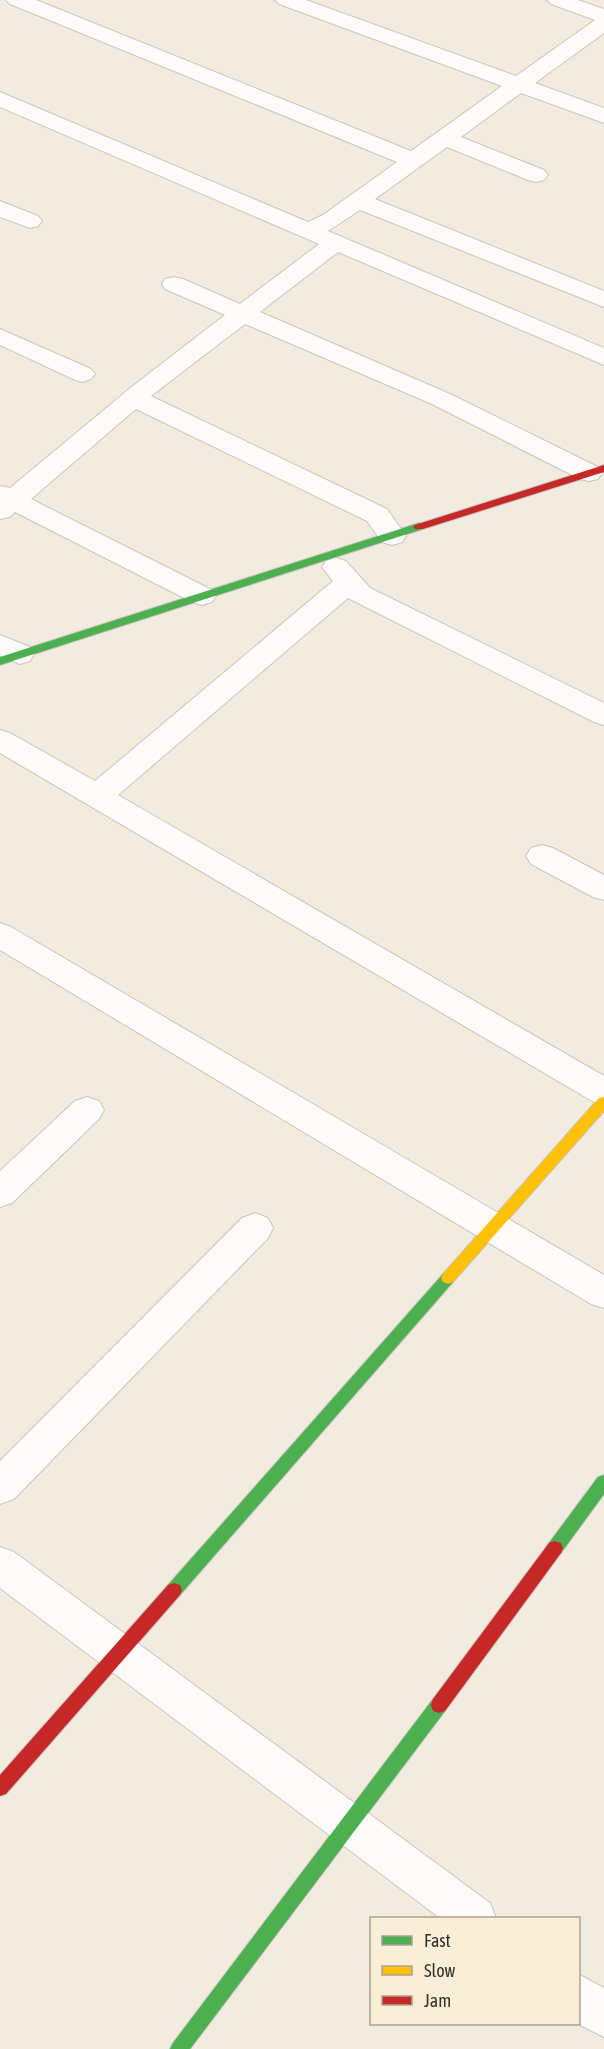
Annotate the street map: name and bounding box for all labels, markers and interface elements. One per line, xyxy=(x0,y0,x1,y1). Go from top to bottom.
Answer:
legend xyxy=(370,1917,580,2025)
text: Fast xyxy=(424,1930,451,1951)
text: Slow xyxy=(424,1960,455,1981)
text: Jam xyxy=(424,1990,451,2011)

